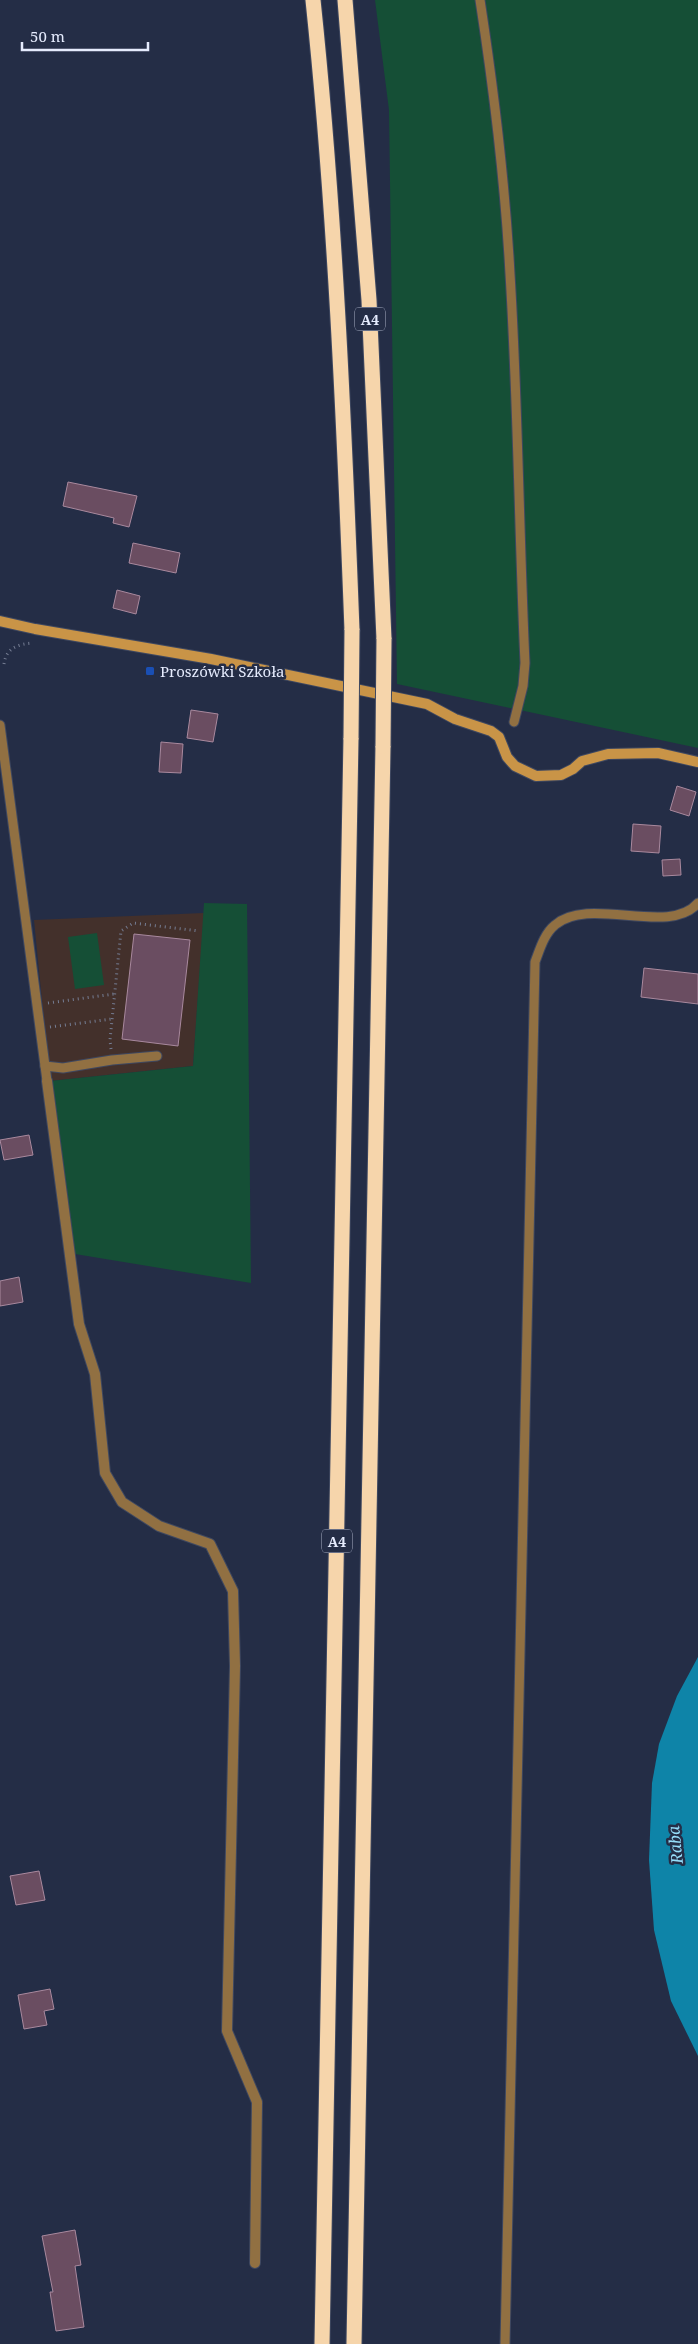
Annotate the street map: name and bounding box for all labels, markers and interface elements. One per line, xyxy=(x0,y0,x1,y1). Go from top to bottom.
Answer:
scale bar xyxy=(22,20,149,52)
text: 50 m xyxy=(30,26,65,46)
road number: A4 xyxy=(355,308,385,330)
place label: Proszówki Szkoła xyxy=(160,661,285,681)
marker: Proszówki Szkoła xyxy=(144,665,156,677)
road number: A4 xyxy=(322,1530,352,1552)
water label: Raba xyxy=(662,1824,688,1866)

